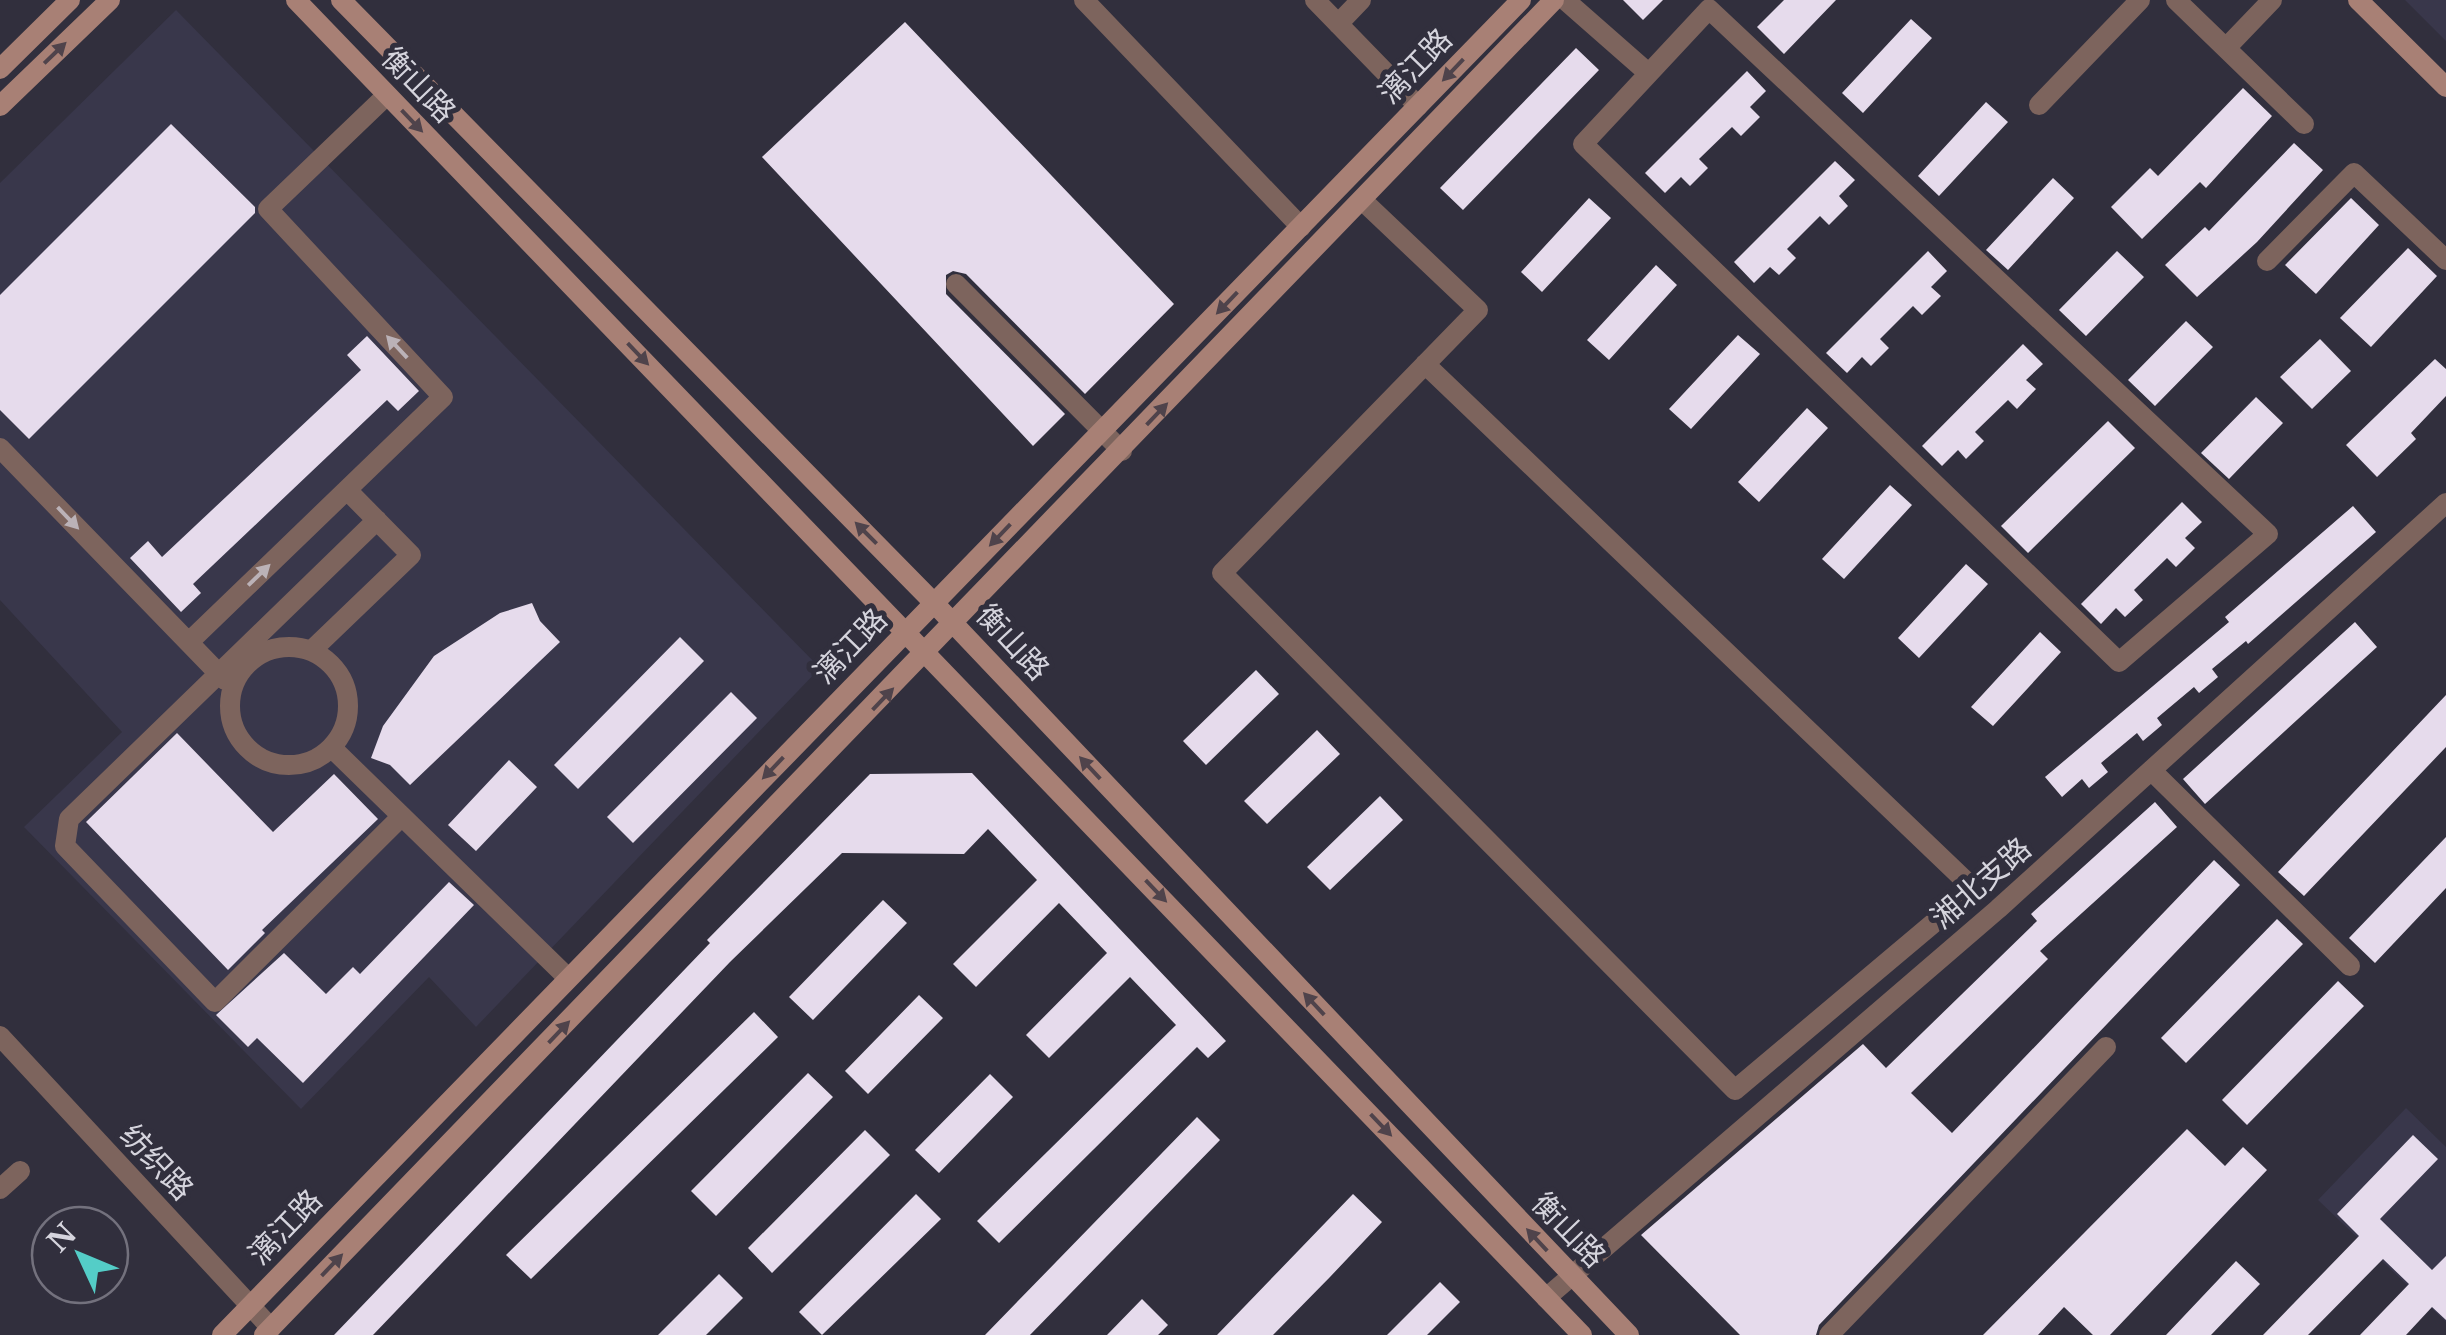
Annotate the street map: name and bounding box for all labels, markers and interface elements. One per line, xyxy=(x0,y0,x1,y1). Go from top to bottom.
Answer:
street label: 漓江路 xyxy=(1370,21,1460,111)
street label: 衡山路 xyxy=(374,40,464,130)
one-way arrow xyxy=(43,42,67,65)
one-way arrow xyxy=(1442,57,1466,81)
one-way arrow xyxy=(400,109,423,133)
one-way arrow xyxy=(1216,290,1239,314)
one-way arrow xyxy=(386,335,409,359)
one-way arrow xyxy=(626,342,650,366)
one-way arrow xyxy=(1145,403,1168,427)
one-way arrow xyxy=(56,506,79,530)
one-way arrow xyxy=(854,522,878,546)
one-way arrow xyxy=(989,523,1012,547)
one-way arrow xyxy=(246,564,270,587)
street label: 衡山路 xyxy=(969,596,1057,688)
street label: 漓江路 xyxy=(805,601,895,691)
one-way arrow xyxy=(870,687,894,711)
one-way arrow xyxy=(761,755,785,779)
one-way arrow xyxy=(1079,756,1103,780)
street label: 湘北支路 xyxy=(1924,830,2038,936)
one-way arrow xyxy=(1144,878,1167,902)
one-way arrow xyxy=(1303,992,1326,1016)
one-way arrow xyxy=(547,1020,570,1044)
one-way arrow xyxy=(1368,1113,1392,1137)
street label: 纺织路 xyxy=(113,1116,201,1208)
street label: 漓江路 xyxy=(240,1182,330,1272)
street label: 衡山路 xyxy=(1524,1185,1614,1275)
north arrow xyxy=(30,1205,130,1305)
text: N xyxy=(41,1216,84,1260)
one-way arrow xyxy=(1526,1228,1549,1252)
one-way arrow xyxy=(320,1254,343,1278)

